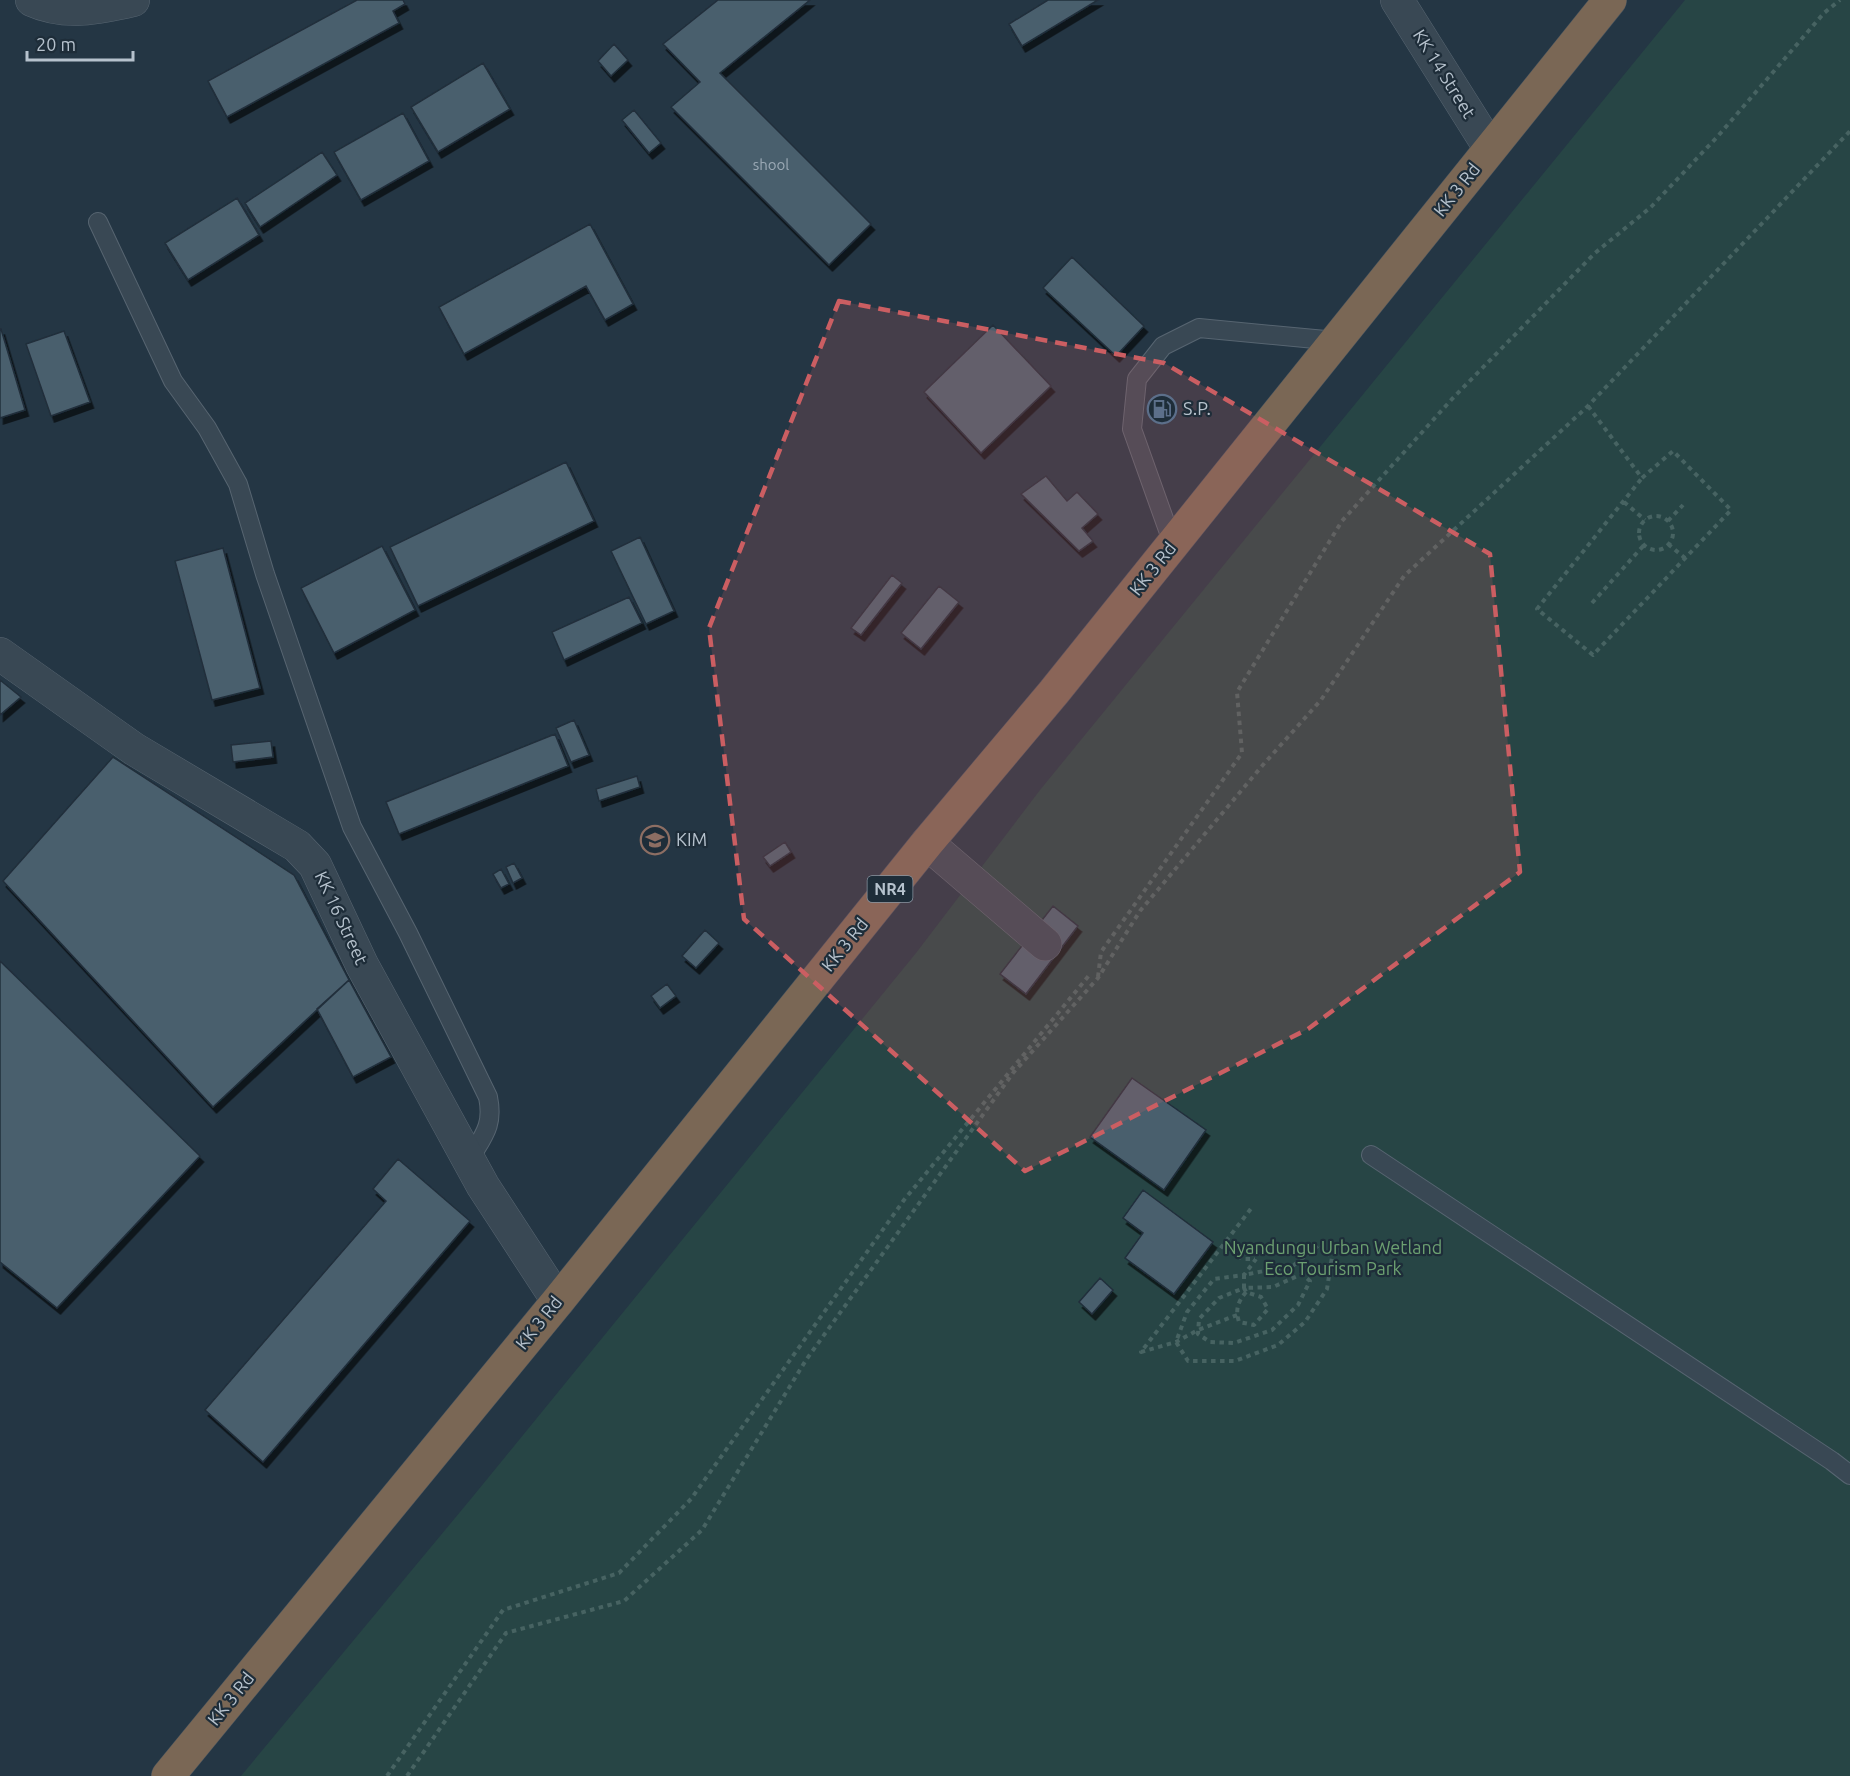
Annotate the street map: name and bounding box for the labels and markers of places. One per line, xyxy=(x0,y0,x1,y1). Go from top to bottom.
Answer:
fuel station icon: S.P. xyxy=(1146,393,1178,425)
place label: S.P. xyxy=(1183,398,1211,418)
school or university icon: KIM xyxy=(639,824,671,856)
place label: KIM xyxy=(676,829,707,849)

